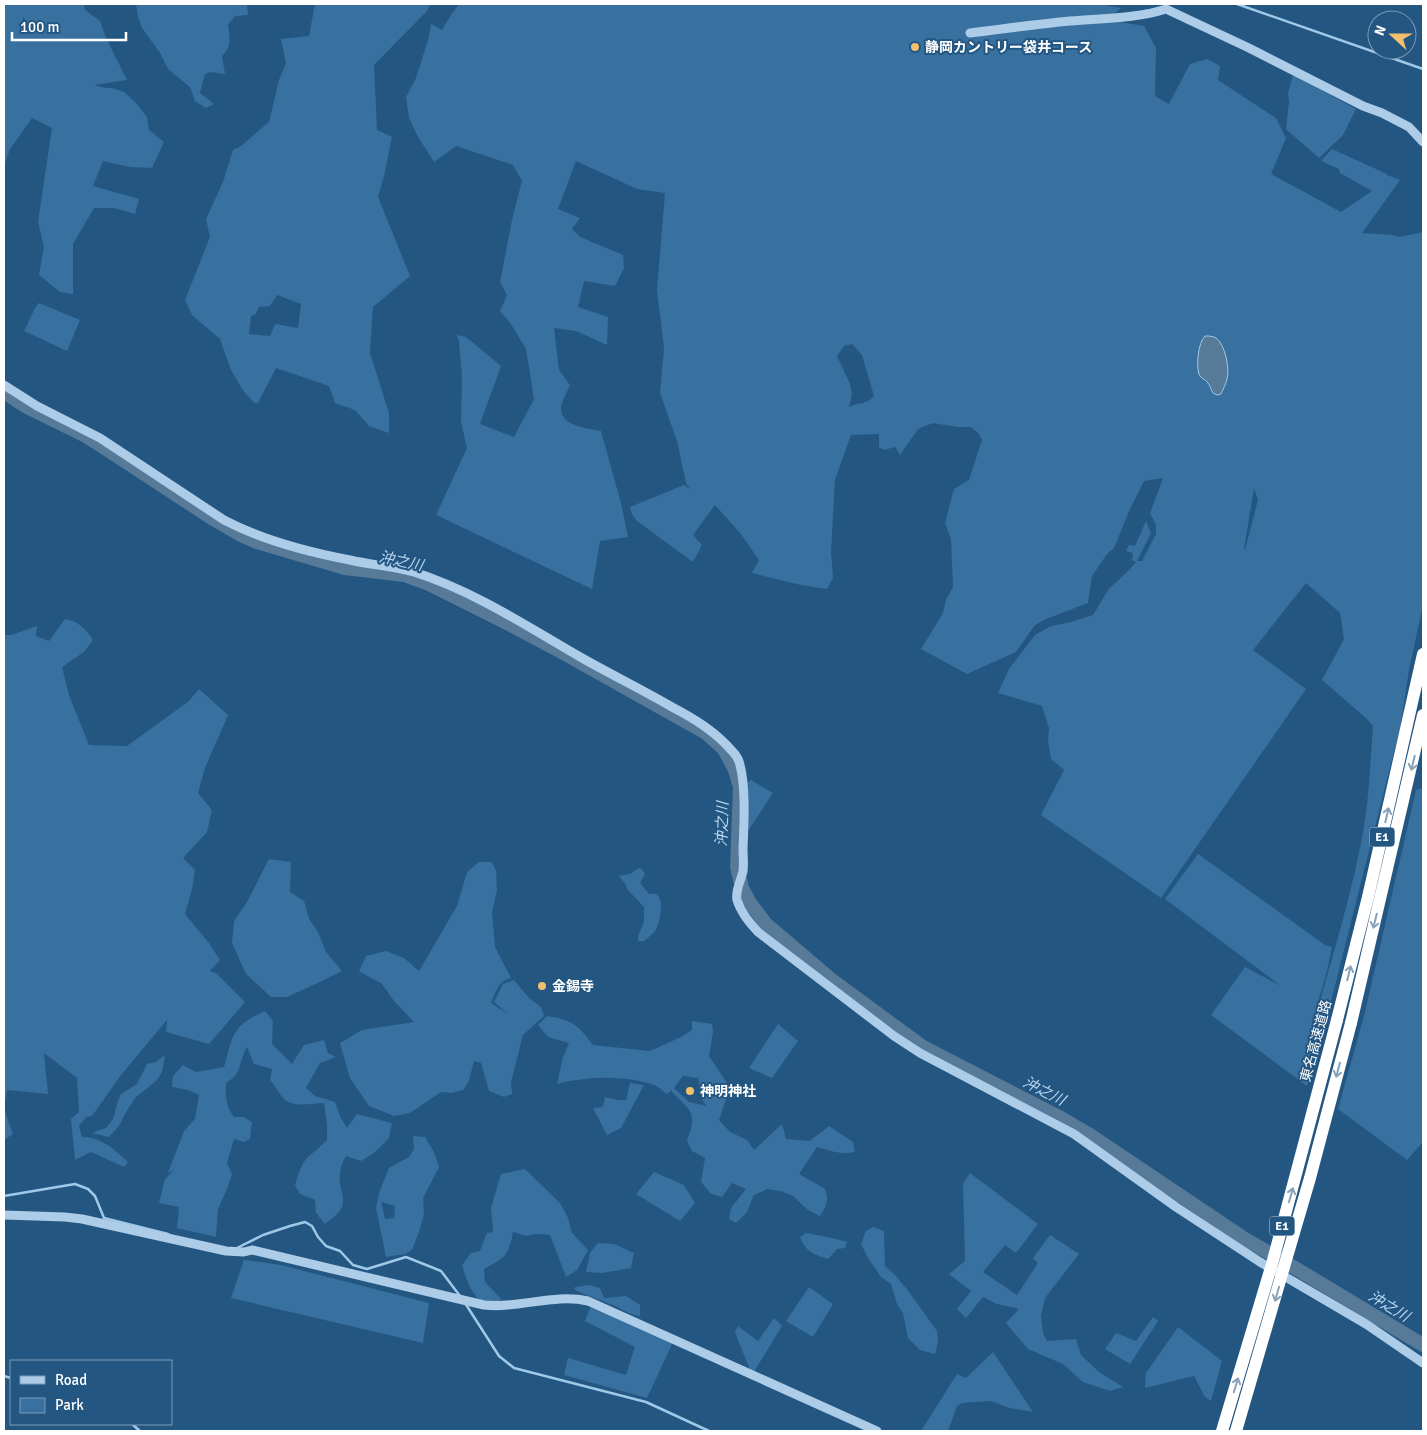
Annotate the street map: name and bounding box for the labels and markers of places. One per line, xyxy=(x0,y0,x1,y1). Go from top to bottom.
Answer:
place label: 静岡カントリー袋井コース xyxy=(925,39,1092,56)
marker: 静岡カントリー袋井コース xyxy=(909,41,921,53)
place label: 金錫寺 xyxy=(552,978,594,995)
marker: 金錫寺 xyxy=(536,980,548,992)
place label: 神明神社 xyxy=(700,1083,756,1100)
marker: 神明神社 xyxy=(684,1085,696,1097)

